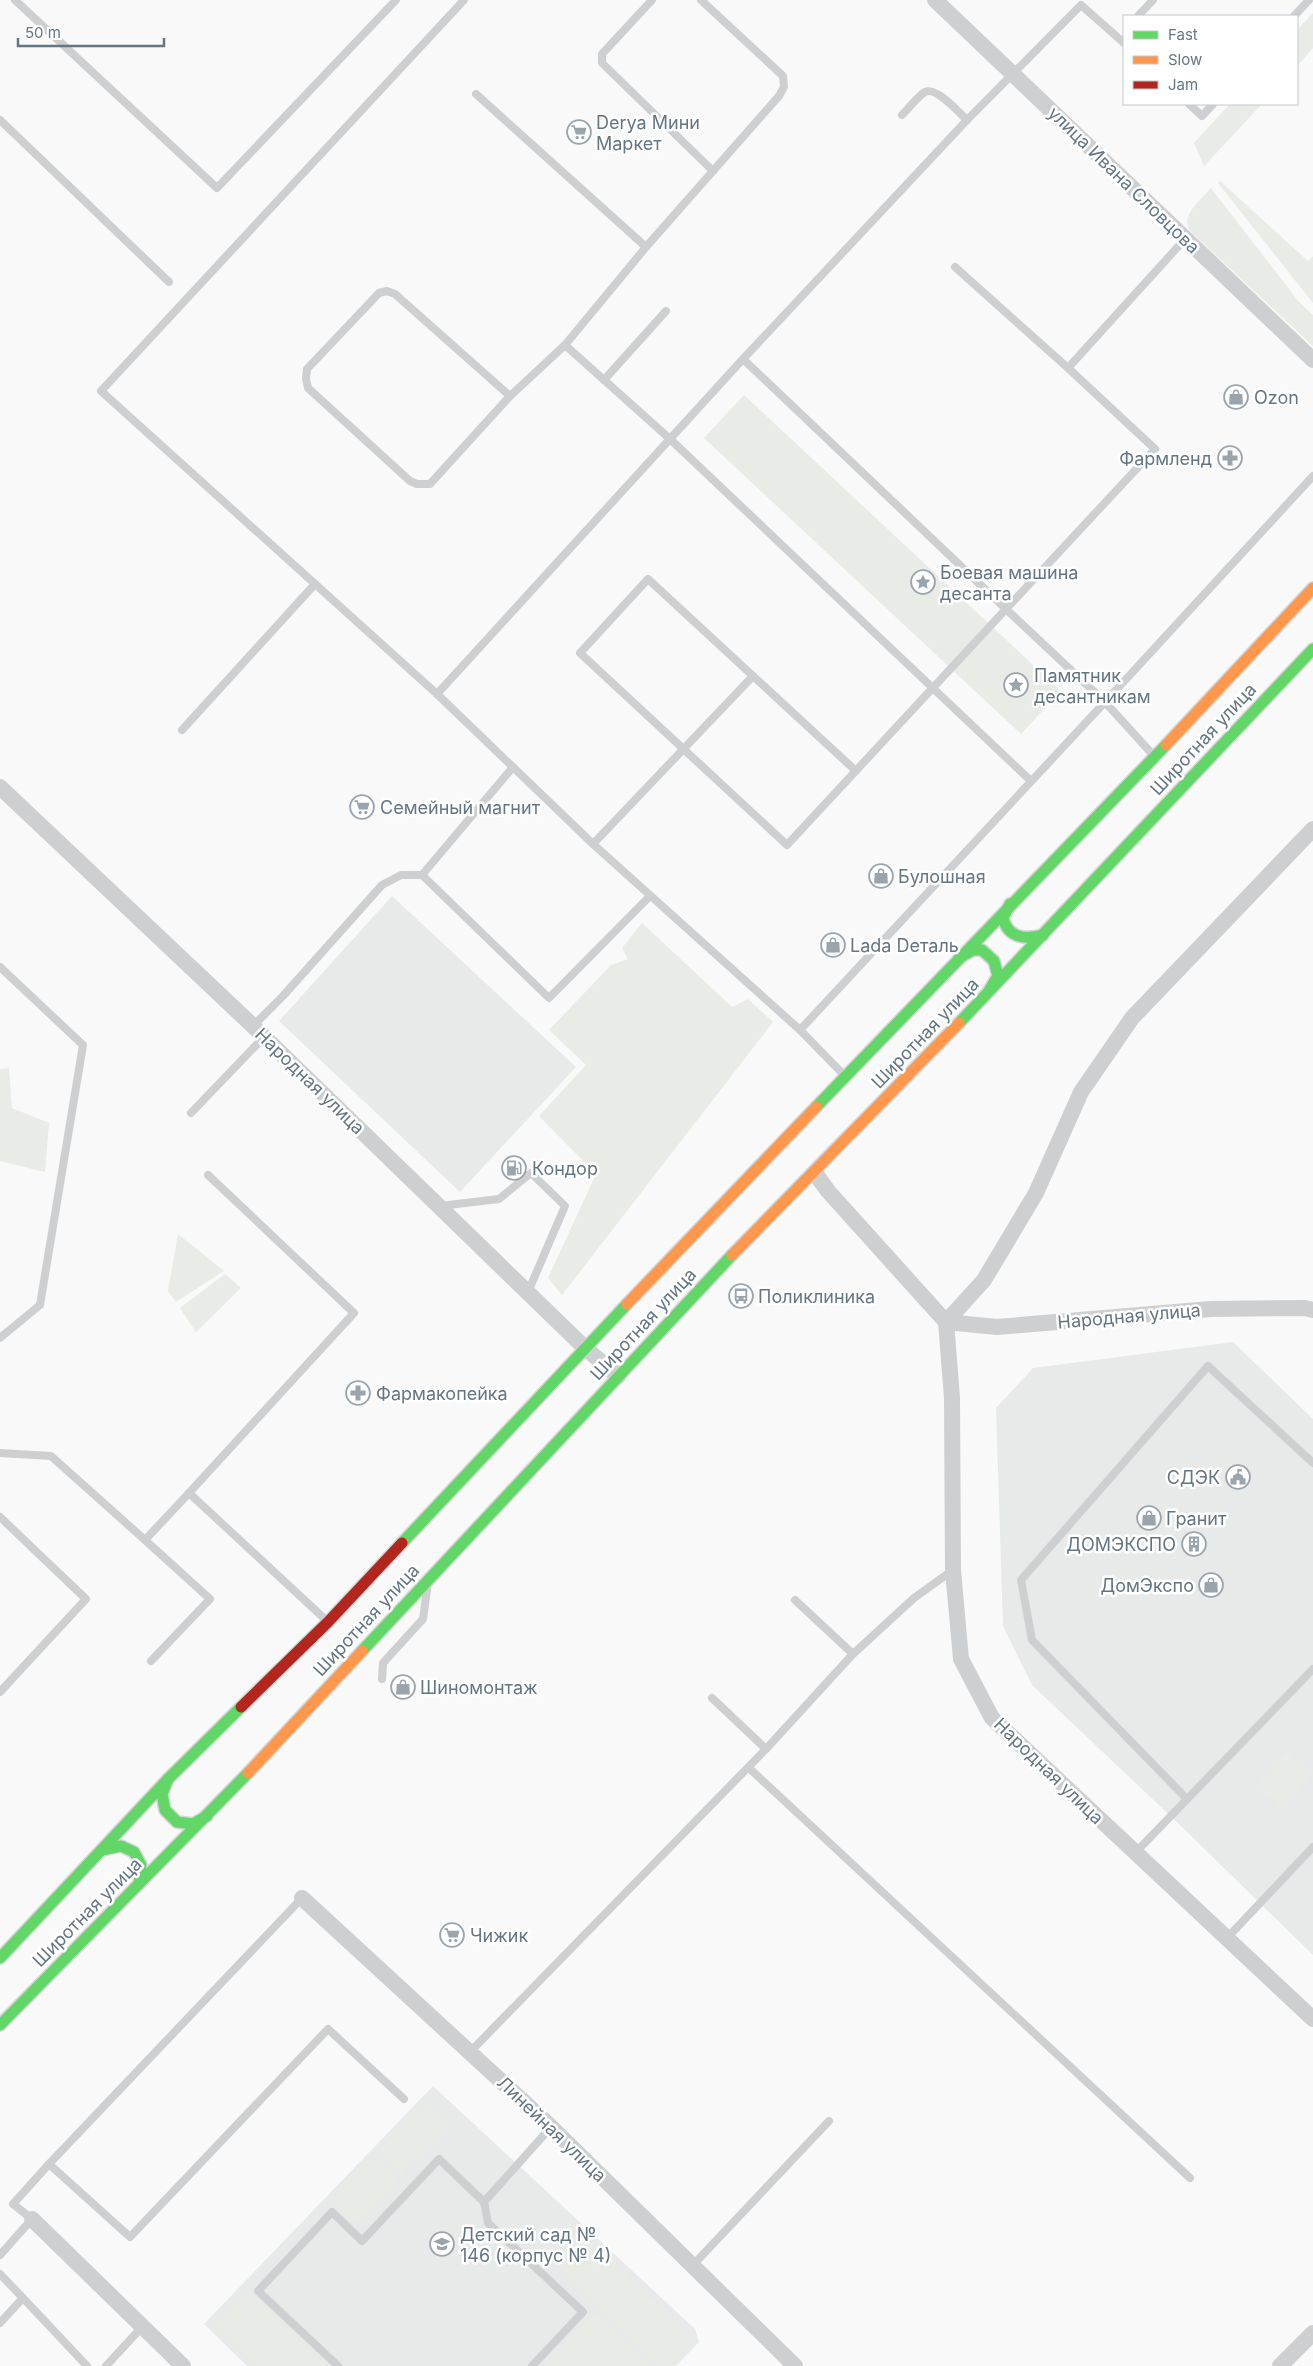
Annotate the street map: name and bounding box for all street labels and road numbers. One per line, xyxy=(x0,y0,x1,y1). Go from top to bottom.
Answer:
street label: улица Ивана Словцова xyxy=(1044,102,1204,258)
street label: Широтная улица xyxy=(1146,679,1260,799)
street label: Широтная улица xyxy=(867,973,983,1093)
street label: Народная улица xyxy=(251,1024,369,1138)
street label: Широтная улица xyxy=(586,1264,700,1384)
street label: Народная улица xyxy=(1057,1299,1201,1333)
street label: Широтная улица xyxy=(309,1560,423,1680)
street label: Народная улица xyxy=(990,1714,1108,1828)
street label: Широтная улица xyxy=(28,1853,146,1971)
street label: Линейная улица xyxy=(493,2072,611,2186)

